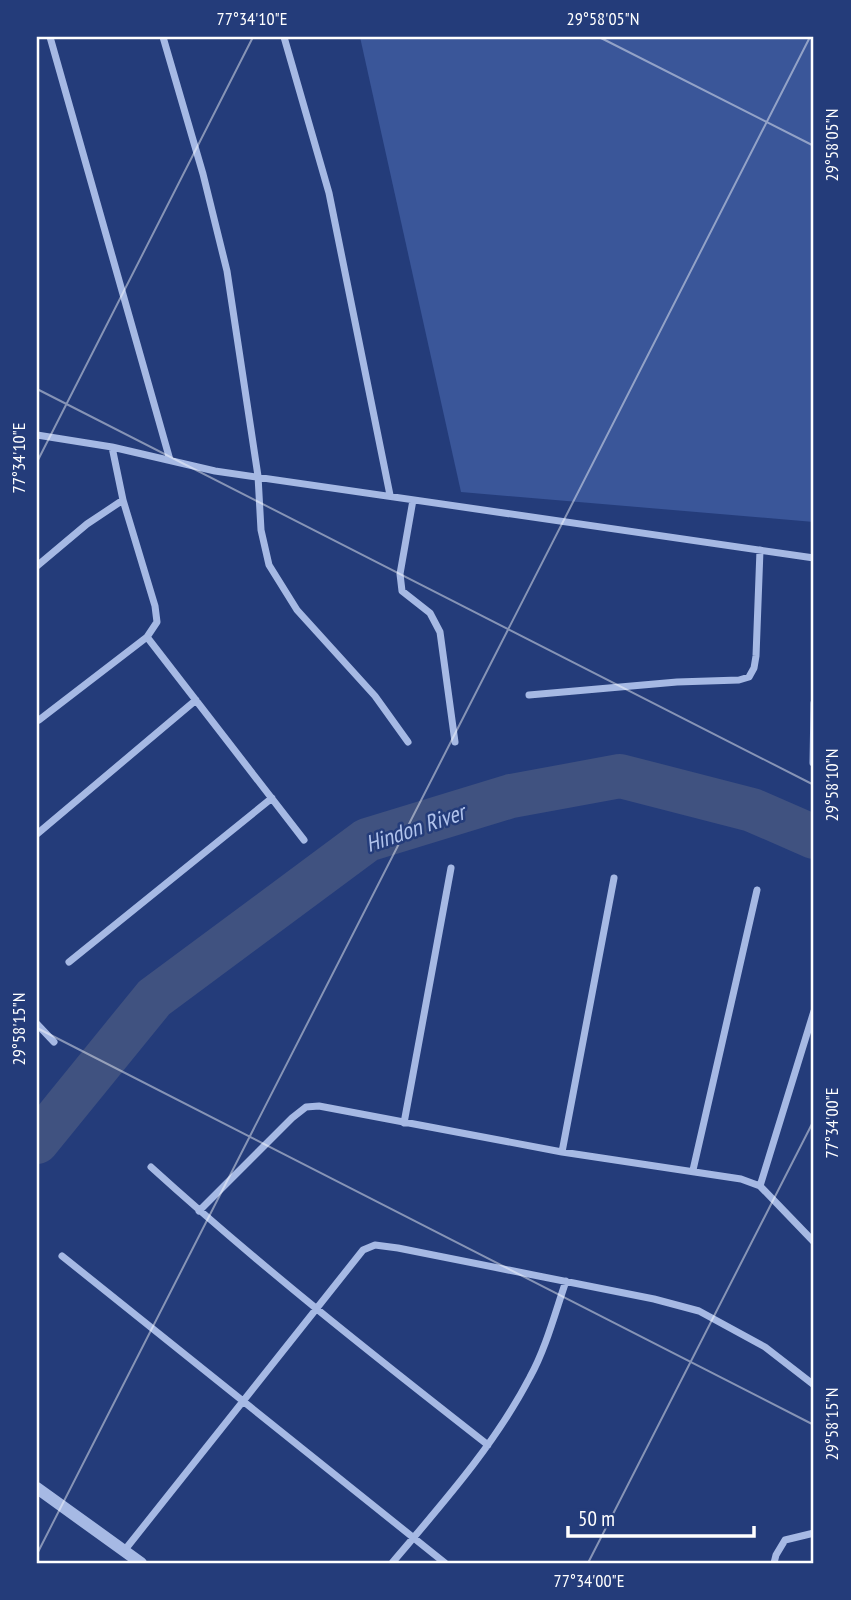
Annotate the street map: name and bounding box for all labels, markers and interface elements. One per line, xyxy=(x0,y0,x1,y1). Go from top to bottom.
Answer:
text: 77°34'10"E xyxy=(217,7,287,30)
text: 29°58'05"N xyxy=(567,7,639,30)
text: 29°58'05"N xyxy=(820,109,843,181)
text: 77°34'10"E xyxy=(7,423,30,493)
text: 29°58'10"N xyxy=(820,749,843,821)
water label: Hindon River xyxy=(361,796,472,858)
text: 29°58'15"N xyxy=(7,993,30,1065)
text: 77°34'00"E xyxy=(820,1088,843,1158)
text: 29°58'15"N xyxy=(820,1388,843,1460)
scale bar xyxy=(568,1495,753,1539)
text: 50 m xyxy=(578,1505,615,1532)
text: 77°34'00"E xyxy=(554,1569,624,1592)

